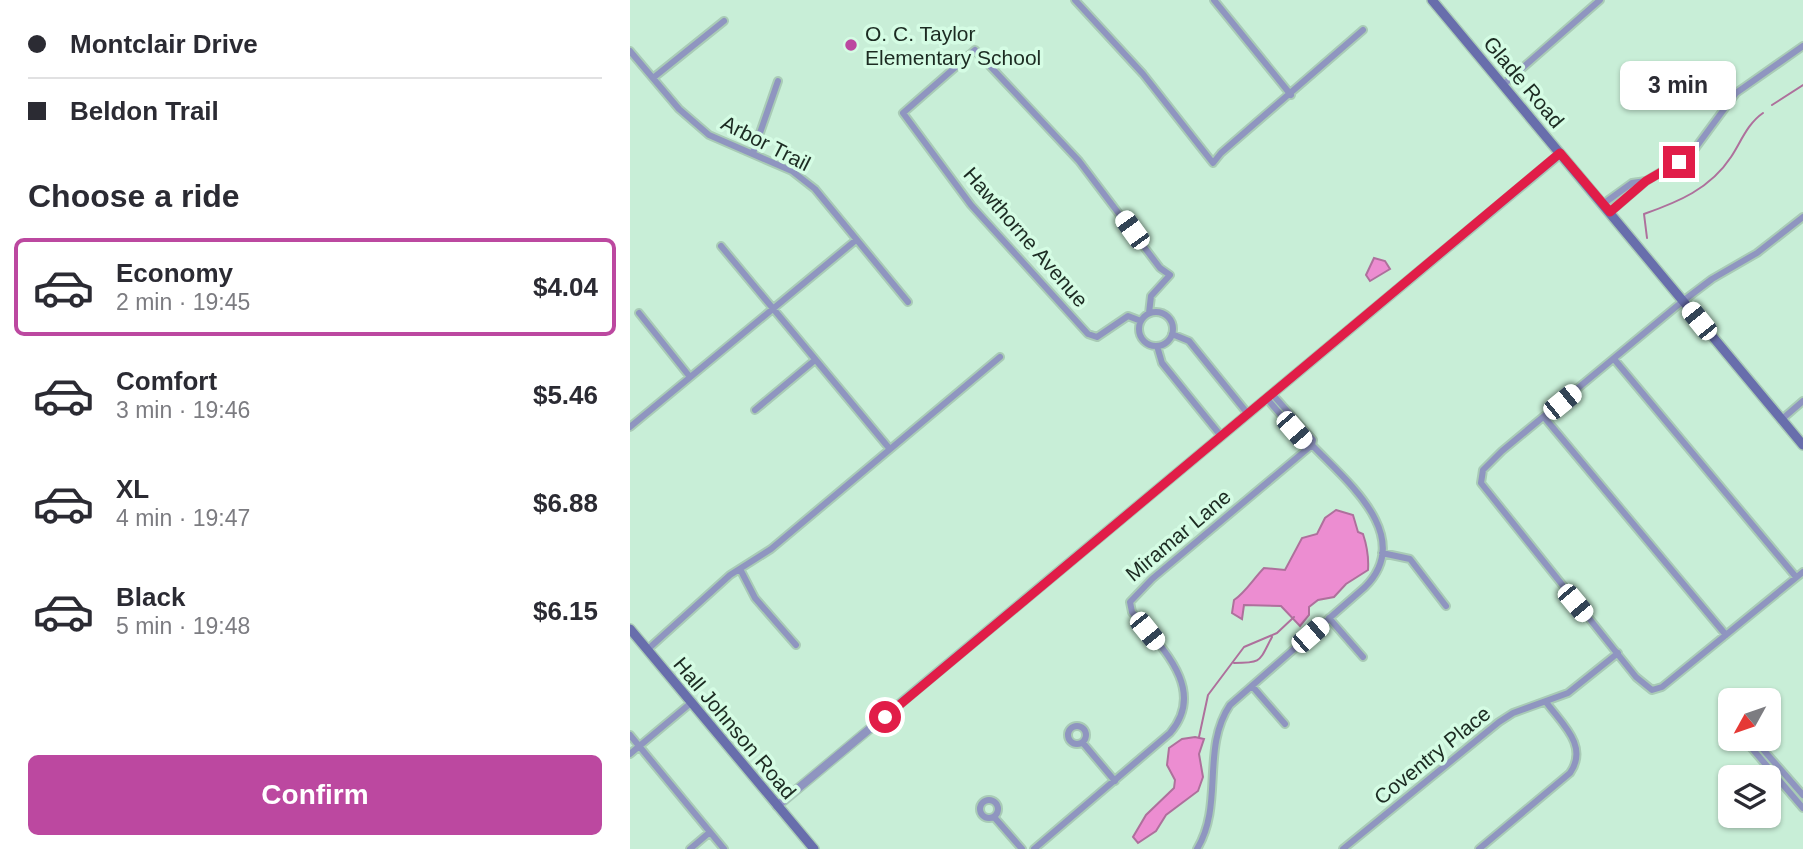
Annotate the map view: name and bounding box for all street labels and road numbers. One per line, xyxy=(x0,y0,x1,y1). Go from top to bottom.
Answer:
street label: Glade Road xyxy=(1479,32,1569,132)
street label: Arbor Trail xyxy=(718,111,814,175)
street label: Hawthorne Avenue xyxy=(959,163,1093,311)
street label: Miramar Lane xyxy=(1121,485,1235,585)
street label: Hall Johnson Road xyxy=(669,653,801,803)
street label: Coventry Place xyxy=(1369,701,1495,809)

